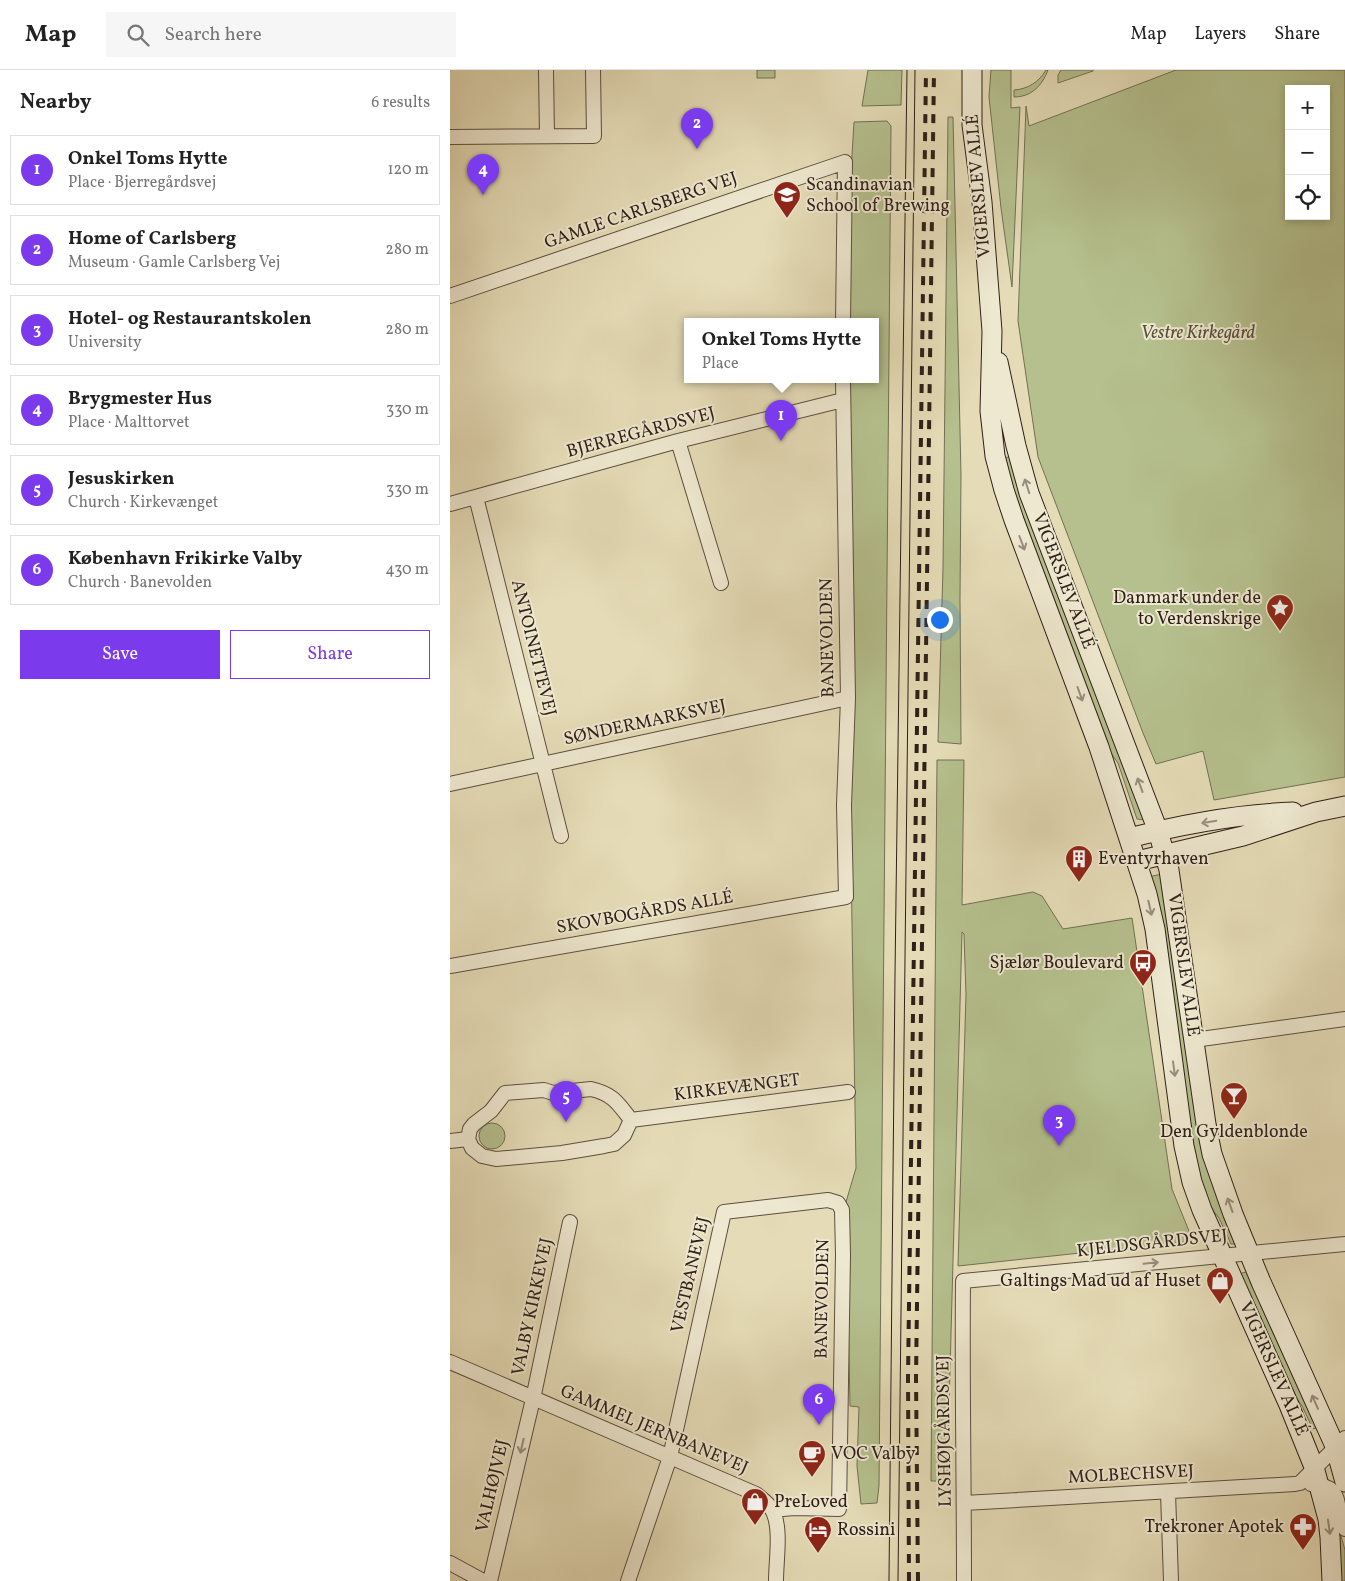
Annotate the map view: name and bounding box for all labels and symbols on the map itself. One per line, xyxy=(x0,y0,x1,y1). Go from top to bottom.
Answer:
pin: 2 xyxy=(681,108,713,149)
street label: VIGERSLEV ALLÉ xyxy=(960,113,998,259)
pin: 4 xyxy=(467,154,499,195)
street label: GAMLE CARLSBERG VEJ xyxy=(541,166,741,256)
place label: Scandinavian School of Brewing xyxy=(806,173,950,219)
school or university icon: Scandinavian School of Brewing xyxy=(772,180,802,219)
park label: Vestre Kirkegård xyxy=(1141,321,1256,346)
pin: 1 xyxy=(765,400,797,441)
street label: BJERREGÅRDSVEJ xyxy=(564,401,718,465)
one-way arrow xyxy=(1022,479,1031,494)
street label: VIGERSLEV ALLÉ xyxy=(1025,509,1101,653)
one-way arrow xyxy=(1019,535,1028,550)
street label: ANTOINETTEVEJ xyxy=(504,577,562,719)
street label: BANEVOLDEN xyxy=(814,578,842,698)
place label: Danmark under de to Verdenskrige xyxy=(1113,586,1261,632)
place icon: Danmark under de to Verdenskrige xyxy=(1265,593,1295,632)
your location xyxy=(927,607,953,633)
one-way arrow xyxy=(1076,686,1085,702)
street label: SØNDERMARKSVEJ xyxy=(562,694,729,752)
one-way arrow xyxy=(1135,778,1144,794)
one-way arrow xyxy=(1201,817,1217,827)
building icon: Eventyrhaven xyxy=(1064,844,1094,883)
place label: Eventyrhaven xyxy=(1098,847,1209,872)
street label: SKOVBOGÅRDS ALLÉ xyxy=(555,885,736,941)
street label: VIGERSLEV ALLÉ xyxy=(1161,892,1205,1038)
one-way arrow xyxy=(1146,900,1155,916)
bus stop icon: Sjælør Boulevard xyxy=(1128,948,1158,987)
place label: Sjælør Boulevard xyxy=(989,951,1124,976)
one-way arrow xyxy=(1169,1061,1179,1077)
street label: KIRKEVÆNGET xyxy=(672,1068,802,1108)
pin: 5 xyxy=(550,1081,582,1122)
bar icon: Den Gyldenblonde xyxy=(1219,1081,1249,1120)
pin: 3 xyxy=(1043,1105,1075,1146)
place label: Den Gyldenblonde xyxy=(1160,1120,1308,1145)
one-way arrow xyxy=(1225,1197,1234,1213)
street label: VESTBANEVEJ xyxy=(665,1214,717,1336)
street label: KJELDSGÅRDSVEJ xyxy=(1075,1224,1229,1264)
street label: VALBY KIRKEVEJ xyxy=(506,1236,560,1378)
street label: BANEVOLDEN xyxy=(809,1239,837,1359)
one-way arrow xyxy=(1143,1258,1159,1268)
shop icon: Galtings Mad ud af Huset xyxy=(1205,1266,1235,1305)
place label: Galtings Mad ud af Huset xyxy=(1000,1269,1201,1294)
street label: VIGERSLEV ALLÉ xyxy=(1232,1298,1314,1440)
street label: LYSHØJGÅRDSVEJ xyxy=(931,1355,959,1507)
street label: GAMMEL JERNBANEVEJ xyxy=(556,1379,752,1481)
pin: 6 xyxy=(803,1384,835,1425)
one-way arrow xyxy=(1310,1395,1320,1410)
street label: VALHØJVEJ xyxy=(470,1437,516,1535)
one-way arrow xyxy=(517,1438,526,1454)
cafe icon: VOC Valby xyxy=(797,1439,827,1478)
place label: VOC Valby xyxy=(831,1442,916,1467)
street label: MOLBECHSVEJ xyxy=(1067,1459,1195,1491)
shop icon: PreLoved xyxy=(740,1487,770,1526)
place label: PreLoved xyxy=(774,1490,848,1515)
pharmacy icon: Trekroner Apotek xyxy=(1288,1512,1318,1551)
hotel icon: Rossini xyxy=(803,1515,833,1554)
place label: Trekroner Apotek xyxy=(1144,1515,1284,1540)
place label: Rossini xyxy=(837,1518,896,1543)
one-way arrow xyxy=(1324,1519,1334,1535)

